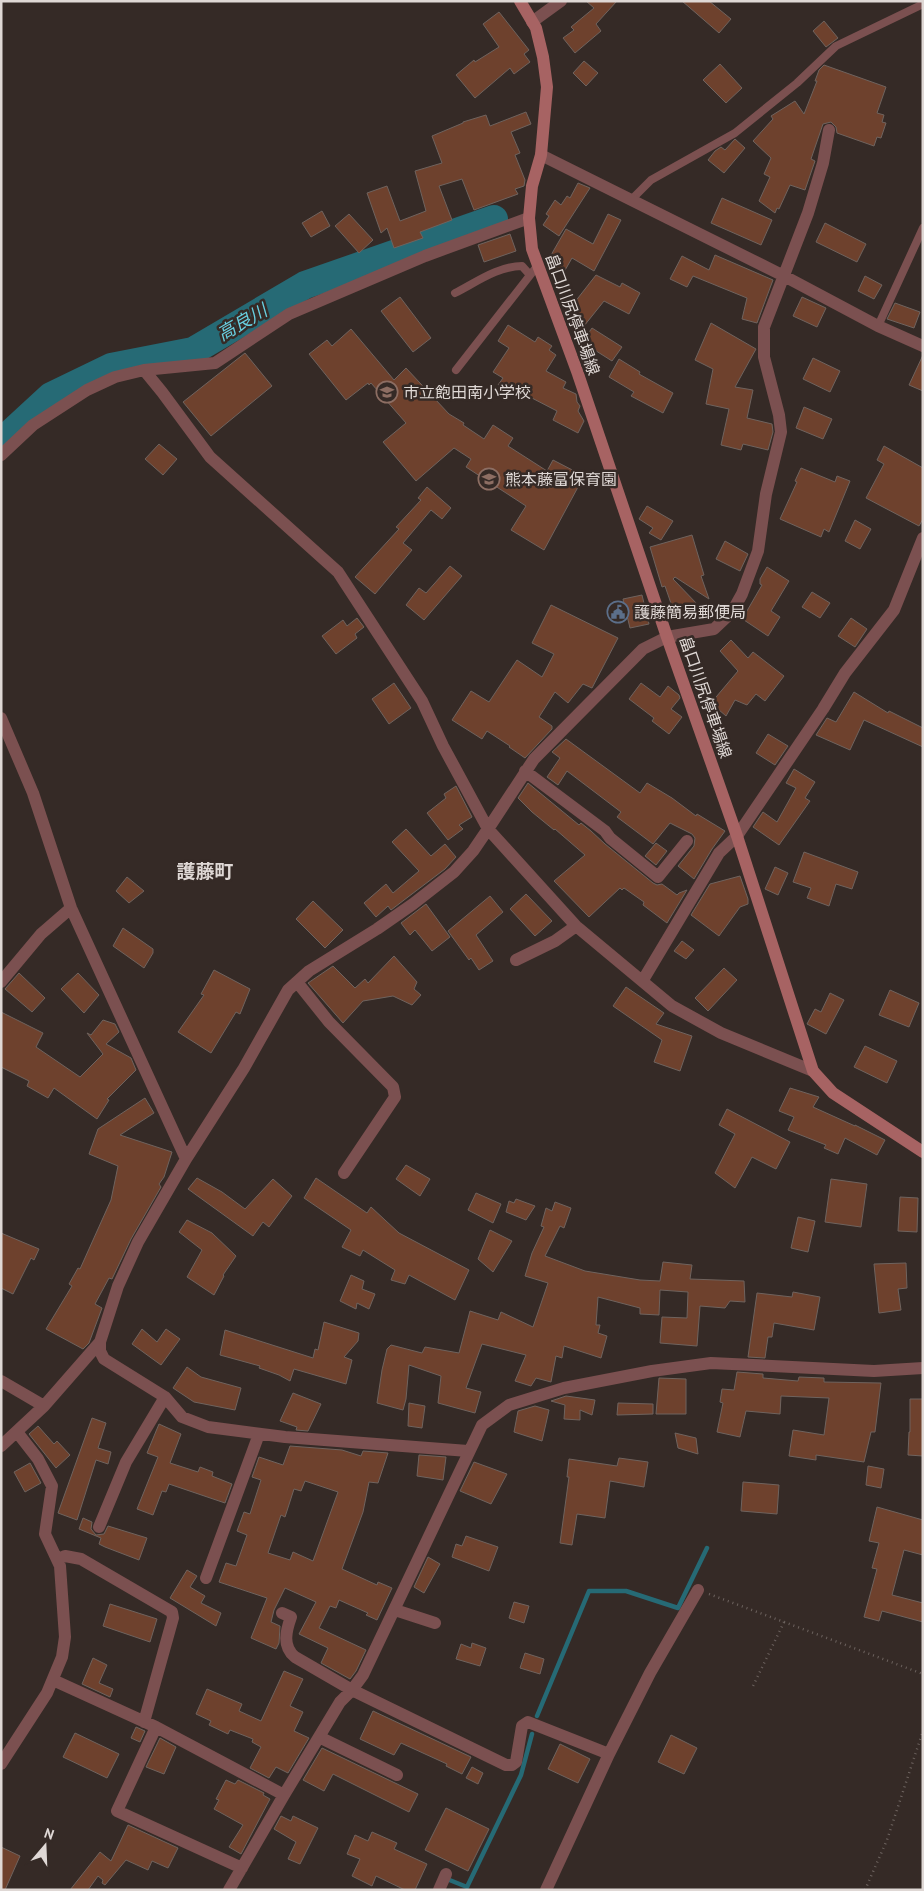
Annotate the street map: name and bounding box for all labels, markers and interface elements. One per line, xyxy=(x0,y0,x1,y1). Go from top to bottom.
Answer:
street label: 畠口川尻停車場線 xyxy=(542,250,604,378)
water label: 高良川 xyxy=(213,298,273,345)
school or university icon: 市立飽田南小学校 xyxy=(375,380,399,404)
place label: 市立飽田南小学校 xyxy=(403,382,531,402)
school or university icon: 熊本藤富保育園 xyxy=(477,467,501,491)
place label: 熊本藤富保育園 xyxy=(505,469,617,489)
public building icon: 護藤簡易郵便局 xyxy=(606,600,630,624)
place label: 護藤簡易郵便局 xyxy=(634,602,746,622)
street label: 畠口川尻停車場線 xyxy=(676,633,736,761)
district label: 護藤町 xyxy=(176,859,234,883)
north arrow xyxy=(20,1821,70,1871)
text: N xyxy=(42,1824,57,1844)

